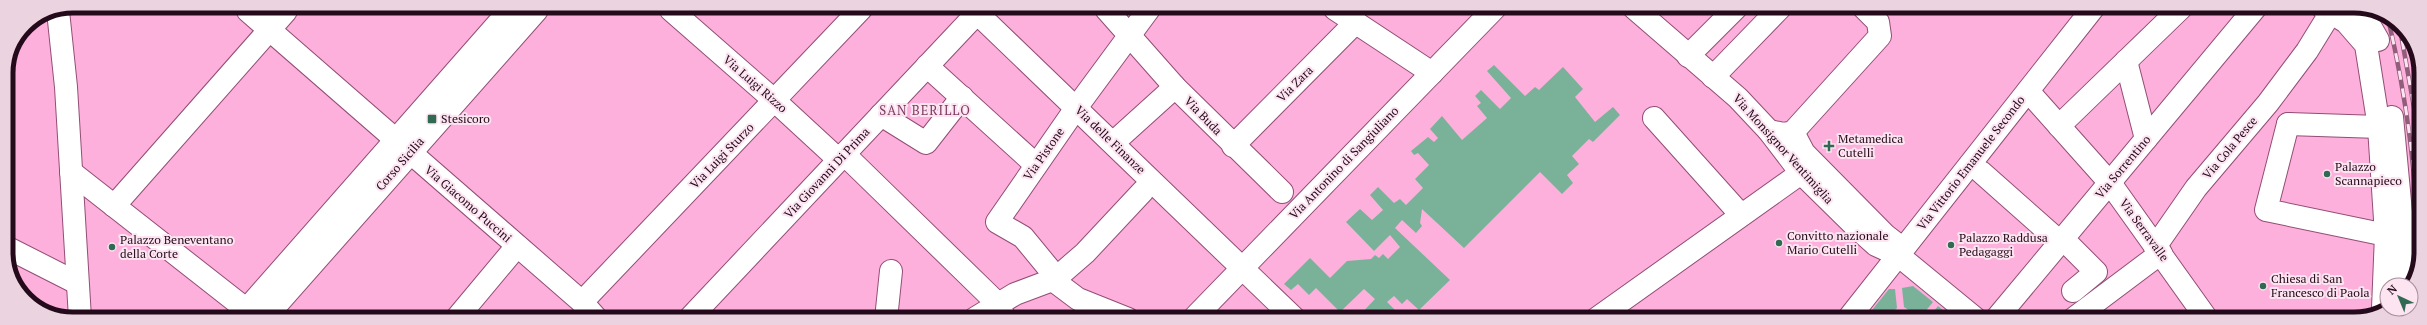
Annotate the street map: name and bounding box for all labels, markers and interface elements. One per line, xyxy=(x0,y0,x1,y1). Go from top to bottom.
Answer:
street label: Via Luigi Rizzo xyxy=(720,52,791,116)
street label: Via Zara xyxy=(1273,62,1316,105)
street label: Via Monsignor Ventimiglia xyxy=(1730,91,1837,207)
street label: Via Vittorio Emanuele Secondo xyxy=(1913,92,2028,233)
street label: Via Buda xyxy=(1181,93,1225,138)
district label: SAN BERILLO xyxy=(879,101,971,119)
street label: Via delle Finanze xyxy=(1072,102,1149,177)
street label: Via Antonino di Sangiuliano xyxy=(1286,103,1402,222)
place label: Stesicoro xyxy=(441,111,490,126)
marker: Stesicoro xyxy=(426,113,438,125)
street label: Via Cola Pesce xyxy=(2199,113,2260,182)
street label: Via Luigi Sturzo xyxy=(687,119,757,192)
street label: Via Giovanni Di Prima xyxy=(781,124,873,221)
street label: Via Pistone xyxy=(1020,124,1067,183)
place label: Metamedica Cutelli xyxy=(1838,131,1903,160)
street label: Via Sorrentino xyxy=(2092,132,2154,201)
street label: Corso Sicilia xyxy=(372,134,427,193)
marker: Metamedica Cutelli xyxy=(1823,140,1835,152)
place label: Palazzo Scannapieco xyxy=(2335,159,2402,188)
street label: Via Giacomo Puccini xyxy=(422,162,515,246)
marker: Palazzo Scannapieco xyxy=(2322,169,2332,179)
street label: Via Serravalle xyxy=(2117,195,2172,264)
place label: Convitto nazionale Mario Cutelli xyxy=(1787,228,1888,257)
place label: Palazzo Raddusa Pedagaggi xyxy=(1959,230,2048,259)
place label: Palazzo Beneventano della Corte xyxy=(120,232,234,261)
marker: Convitto nazionale Mario Cutelli xyxy=(1774,238,1784,248)
marker: Palazzo Raddusa Pedagaggi xyxy=(1946,240,1956,250)
marker: Palazzo Beneventano della Corte xyxy=(107,242,117,252)
place label: Chiesa di San Francesco di Paola xyxy=(2271,271,2370,300)
north arrow xyxy=(2379,277,2419,317)
marker: Chiesa di San Francesco di Paola xyxy=(2258,281,2268,291)
text: N xyxy=(2384,281,2400,298)

